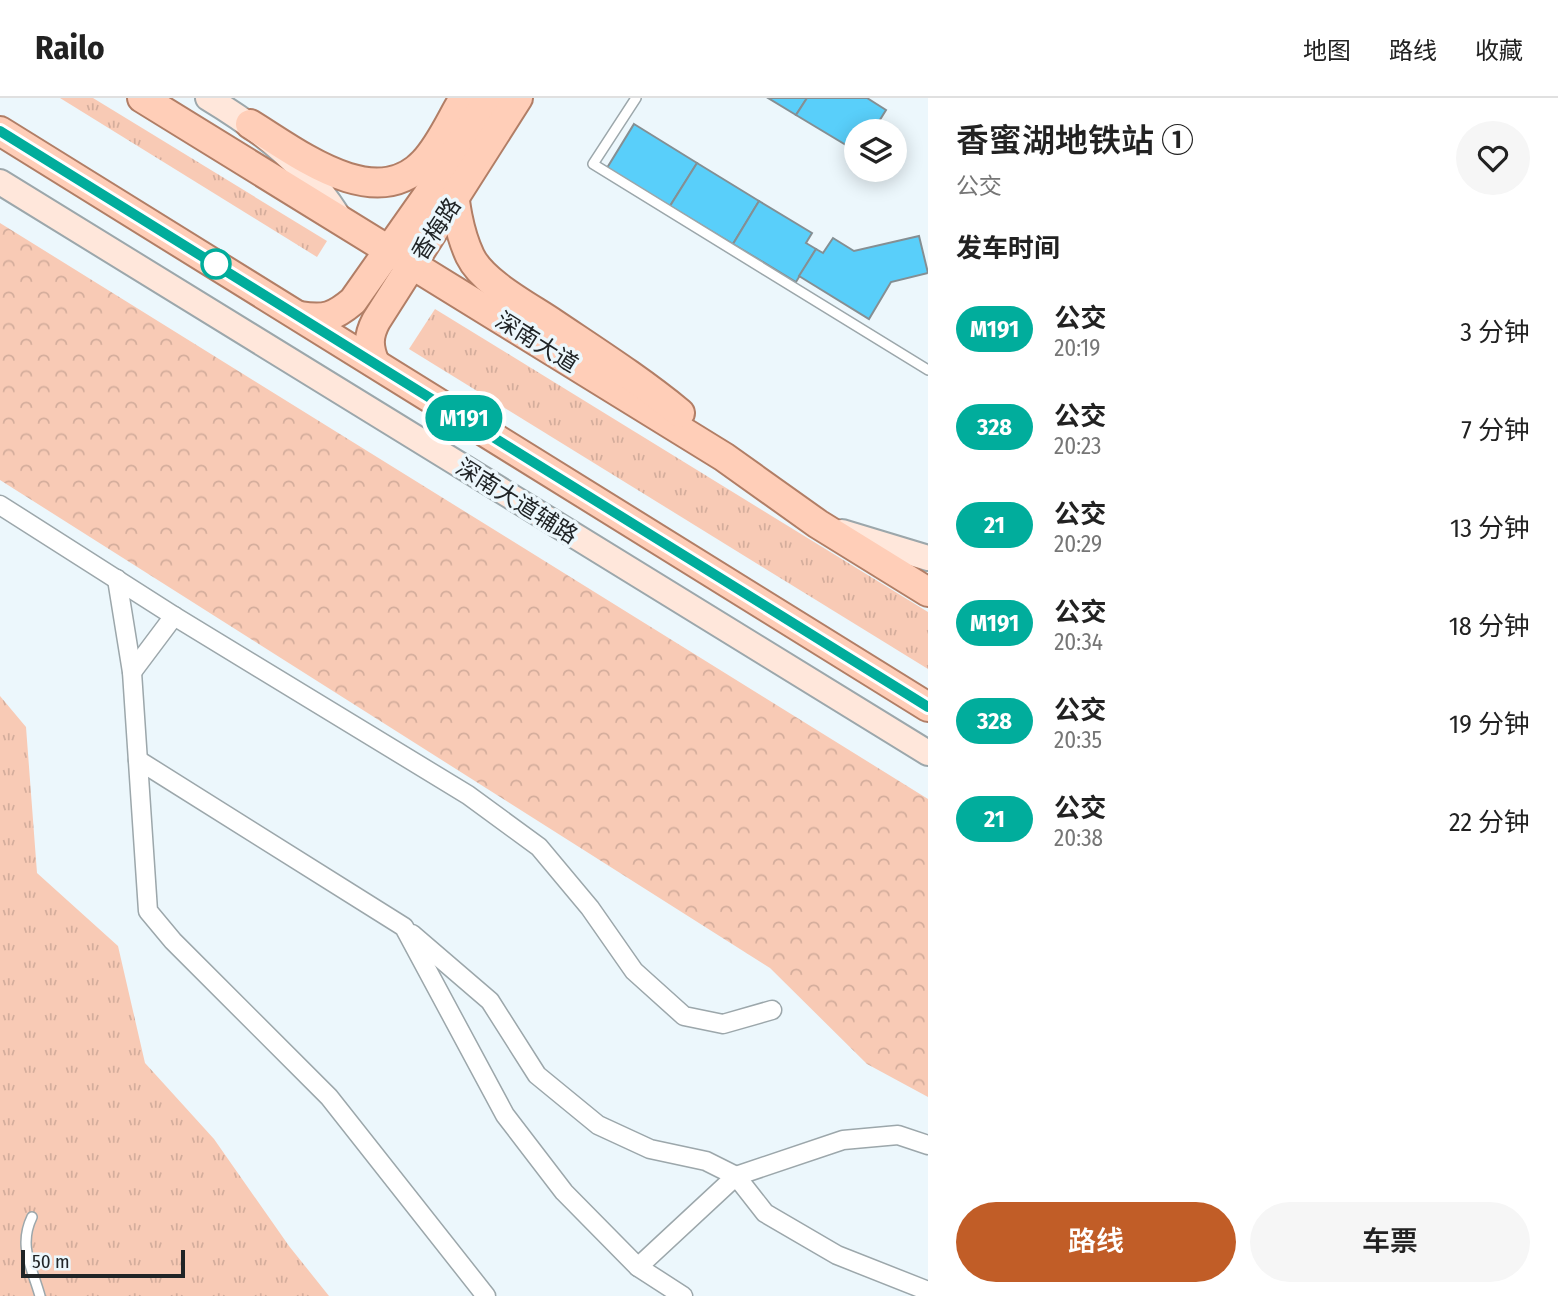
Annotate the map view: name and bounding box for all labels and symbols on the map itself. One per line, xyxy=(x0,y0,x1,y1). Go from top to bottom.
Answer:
street label: 香梅路 xyxy=(405,192,467,266)
unlabelled marker xyxy=(201,249,231,279)
street label: 深南大道 xyxy=(491,306,583,378)
line badge: M191 xyxy=(415,395,513,441)
street label: 深南大道辅路 xyxy=(451,453,583,549)
scale bar xyxy=(21,1247,186,1279)

